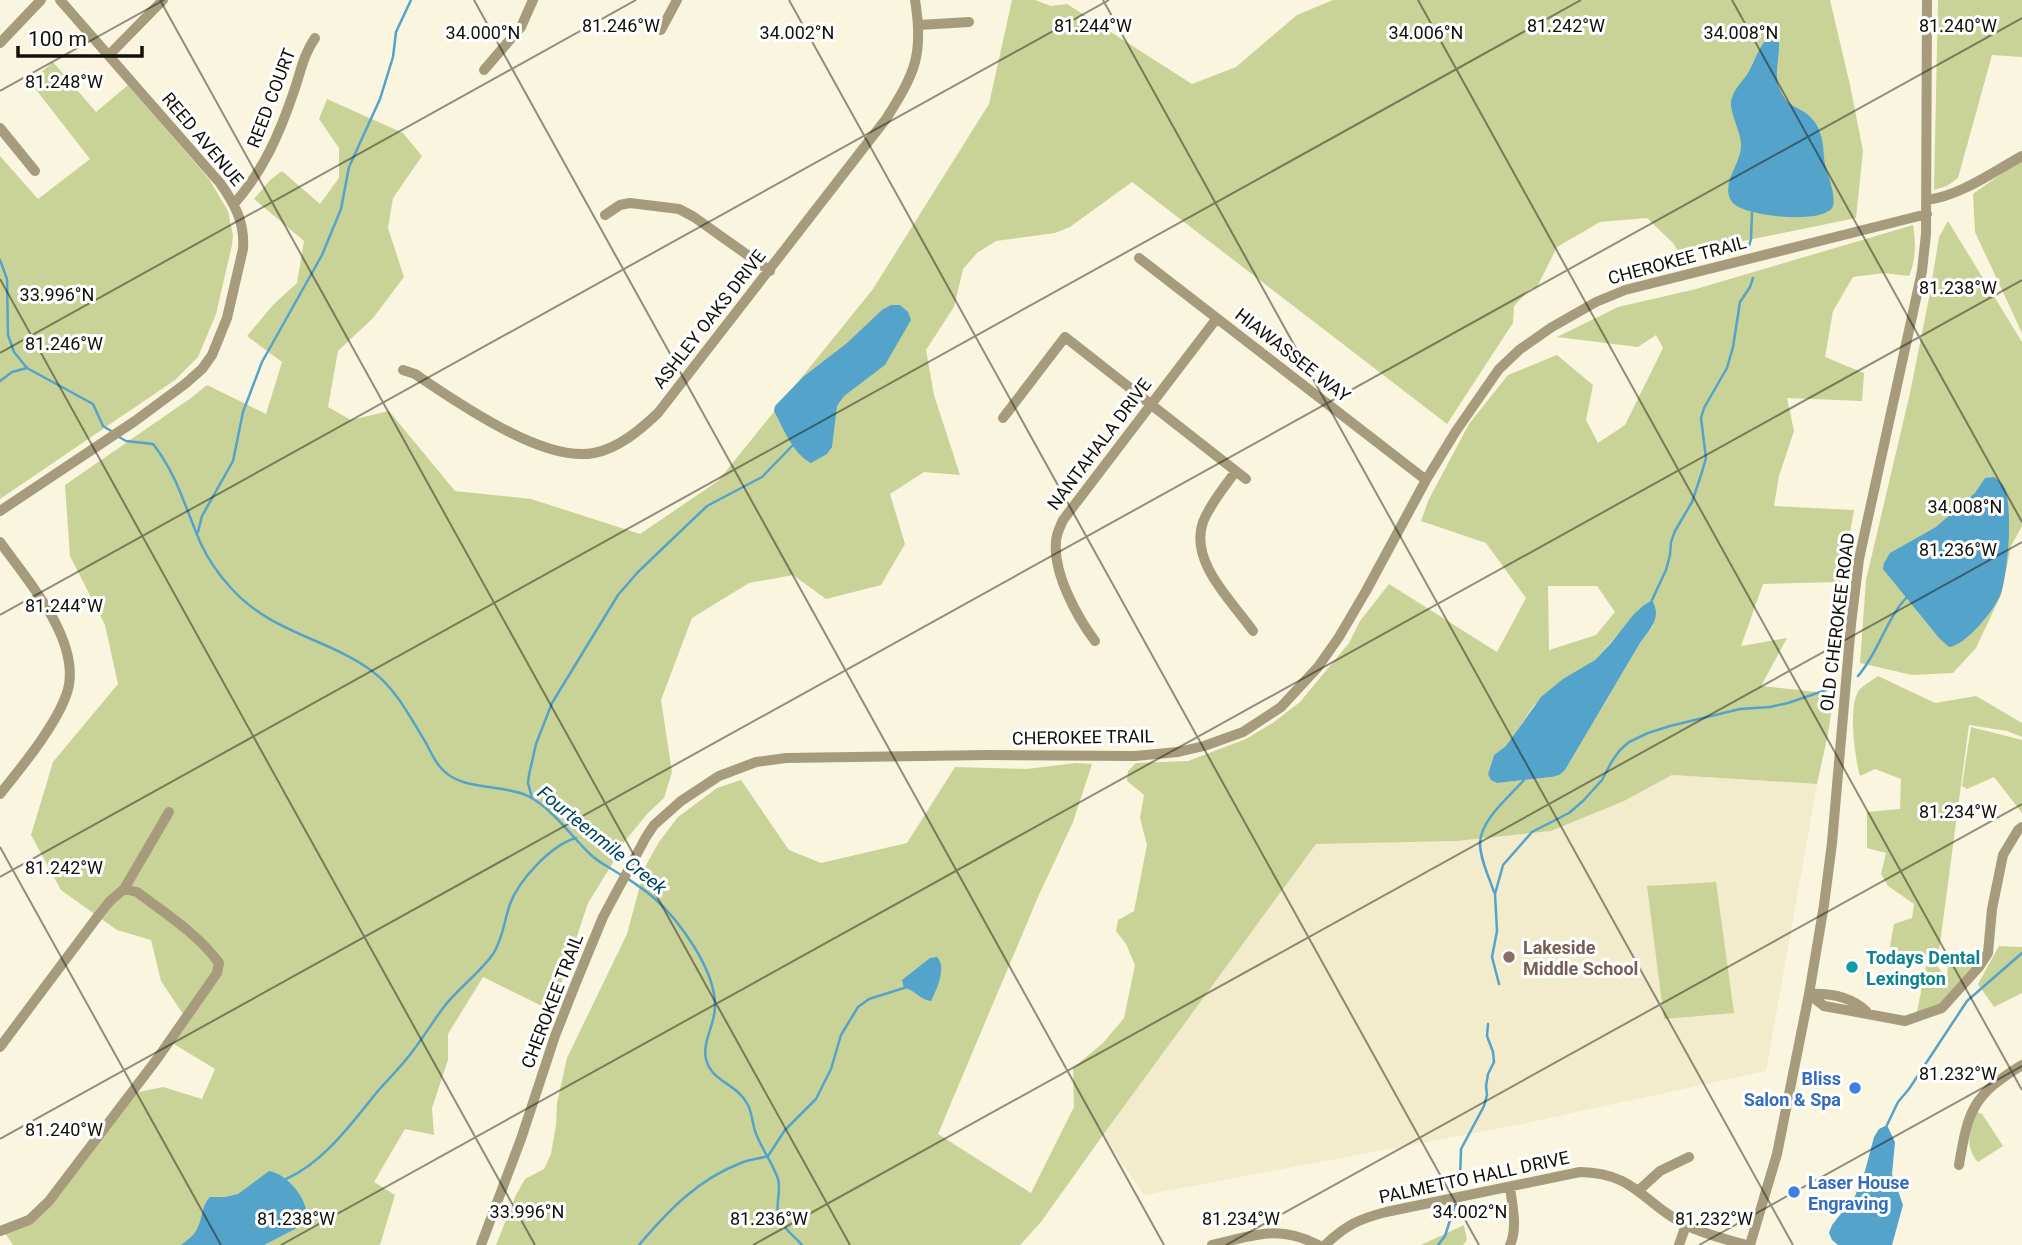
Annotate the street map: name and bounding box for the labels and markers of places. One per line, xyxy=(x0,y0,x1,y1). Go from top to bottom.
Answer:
place label: Lakeside Middle School xyxy=(1523,937,1638,979)
place label: Todays Dental Lexington xyxy=(1866,947,1980,989)
marker: Lakeside Middle School xyxy=(1501,949,1517,965)
marker: Todays Dental Lexington xyxy=(1844,959,1860,975)
place label: Bliss Salon & Spa xyxy=(1744,1068,1841,1110)
marker: Bliss Salon & Spa xyxy=(1847,1080,1863,1096)
place label: Laser House Engraving xyxy=(1808,1172,1910,1214)
marker: Laser House Engraving xyxy=(1786,1184,1802,1200)

